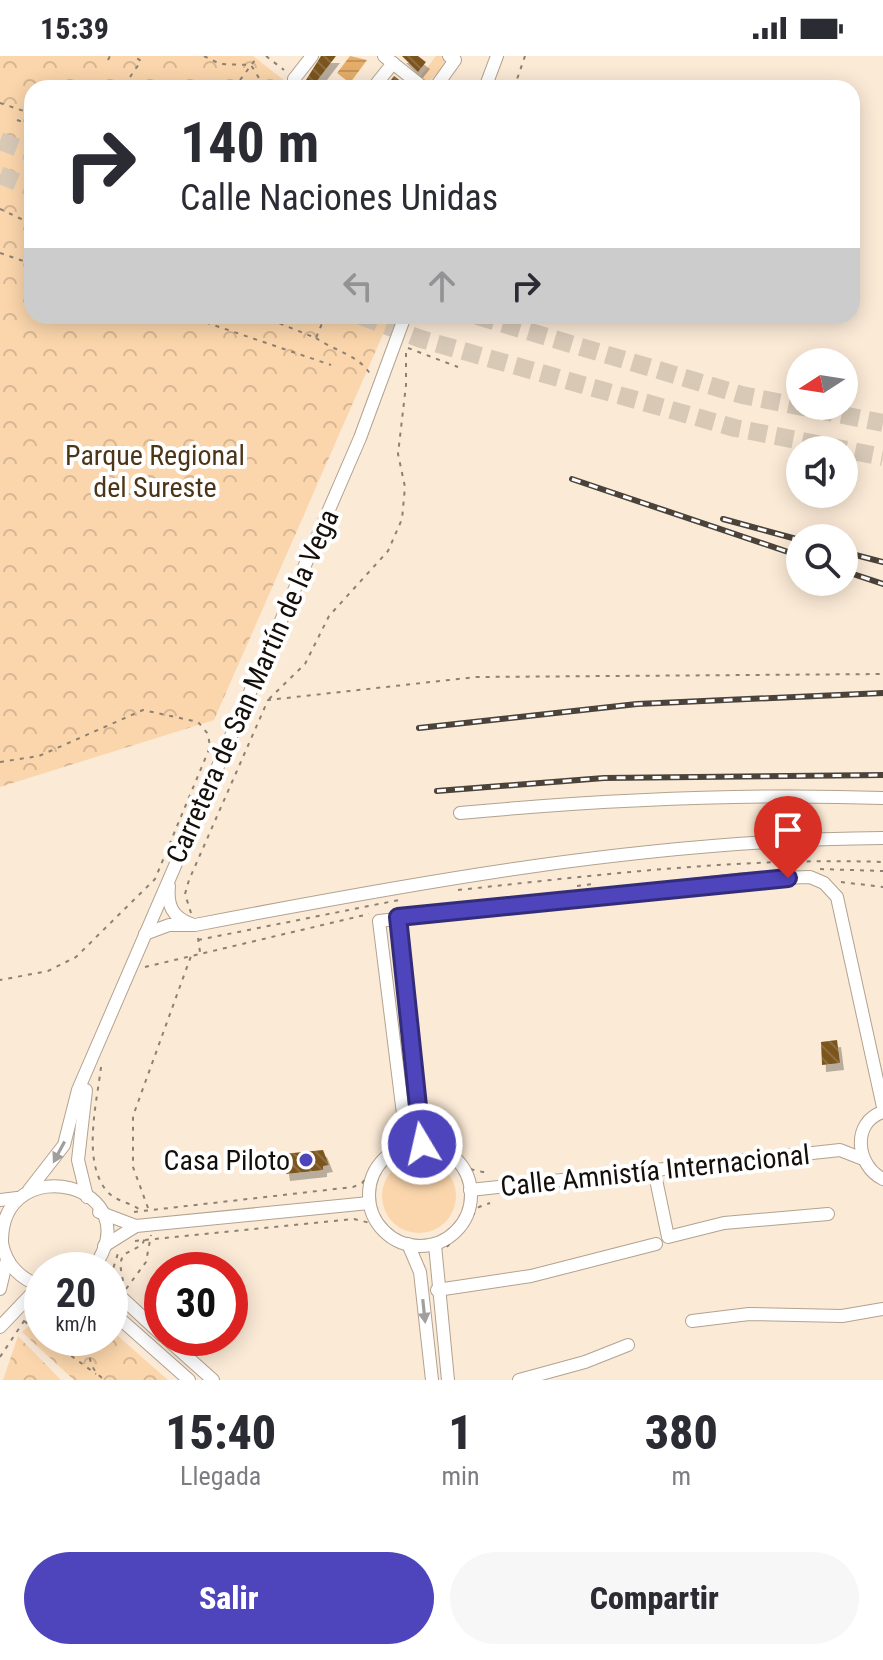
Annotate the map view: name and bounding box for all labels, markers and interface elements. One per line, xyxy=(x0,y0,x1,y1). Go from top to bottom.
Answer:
text: 15:39 xyxy=(40,11,109,46)
text: 140 m xyxy=(180,110,319,176)
icon: right xyxy=(48,112,152,216)
text: Calle Naciones Unidas xyxy=(180,177,498,219)
icon: left xyxy=(336,264,380,308)
icon: ahead xyxy=(420,264,464,308)
icon: right xyxy=(504,264,548,308)
north arrow xyxy=(786,348,858,420)
map controls xyxy=(786,348,858,596)
button: sound xyxy=(786,436,858,508)
park label: Parque Regional del Sureste xyxy=(65,439,245,504)
street label: Carretera de San Martín de la Vega xyxy=(159,504,346,868)
button: search xyxy=(786,524,858,596)
pin xyxy=(754,796,822,878)
icon: arrive xyxy=(766,808,810,852)
position arrow xyxy=(380,1102,464,1186)
street label: Calle Amnistía Internacional xyxy=(499,1138,811,1203)
one-way arrow xyxy=(52,1140,66,1163)
place label: Casa Piloto xyxy=(164,1144,290,1177)
marker: Casa Piloto xyxy=(297,1151,315,1169)
speed limit sign: 30 xyxy=(144,1252,248,1356)
text: 20 xyxy=(56,1270,96,1317)
one-way arrow xyxy=(418,1299,431,1324)
text: km/h xyxy=(55,1312,97,1336)
text: 15:40 xyxy=(165,1404,276,1461)
text: 1 xyxy=(448,1404,473,1461)
text: 380 xyxy=(645,1404,718,1461)
text: Llegada xyxy=(180,1461,261,1491)
text: min xyxy=(441,1461,480,1491)
text: m xyxy=(671,1461,691,1491)
button: Salir xyxy=(24,1552,434,1644)
button: Compartir xyxy=(450,1552,859,1644)

